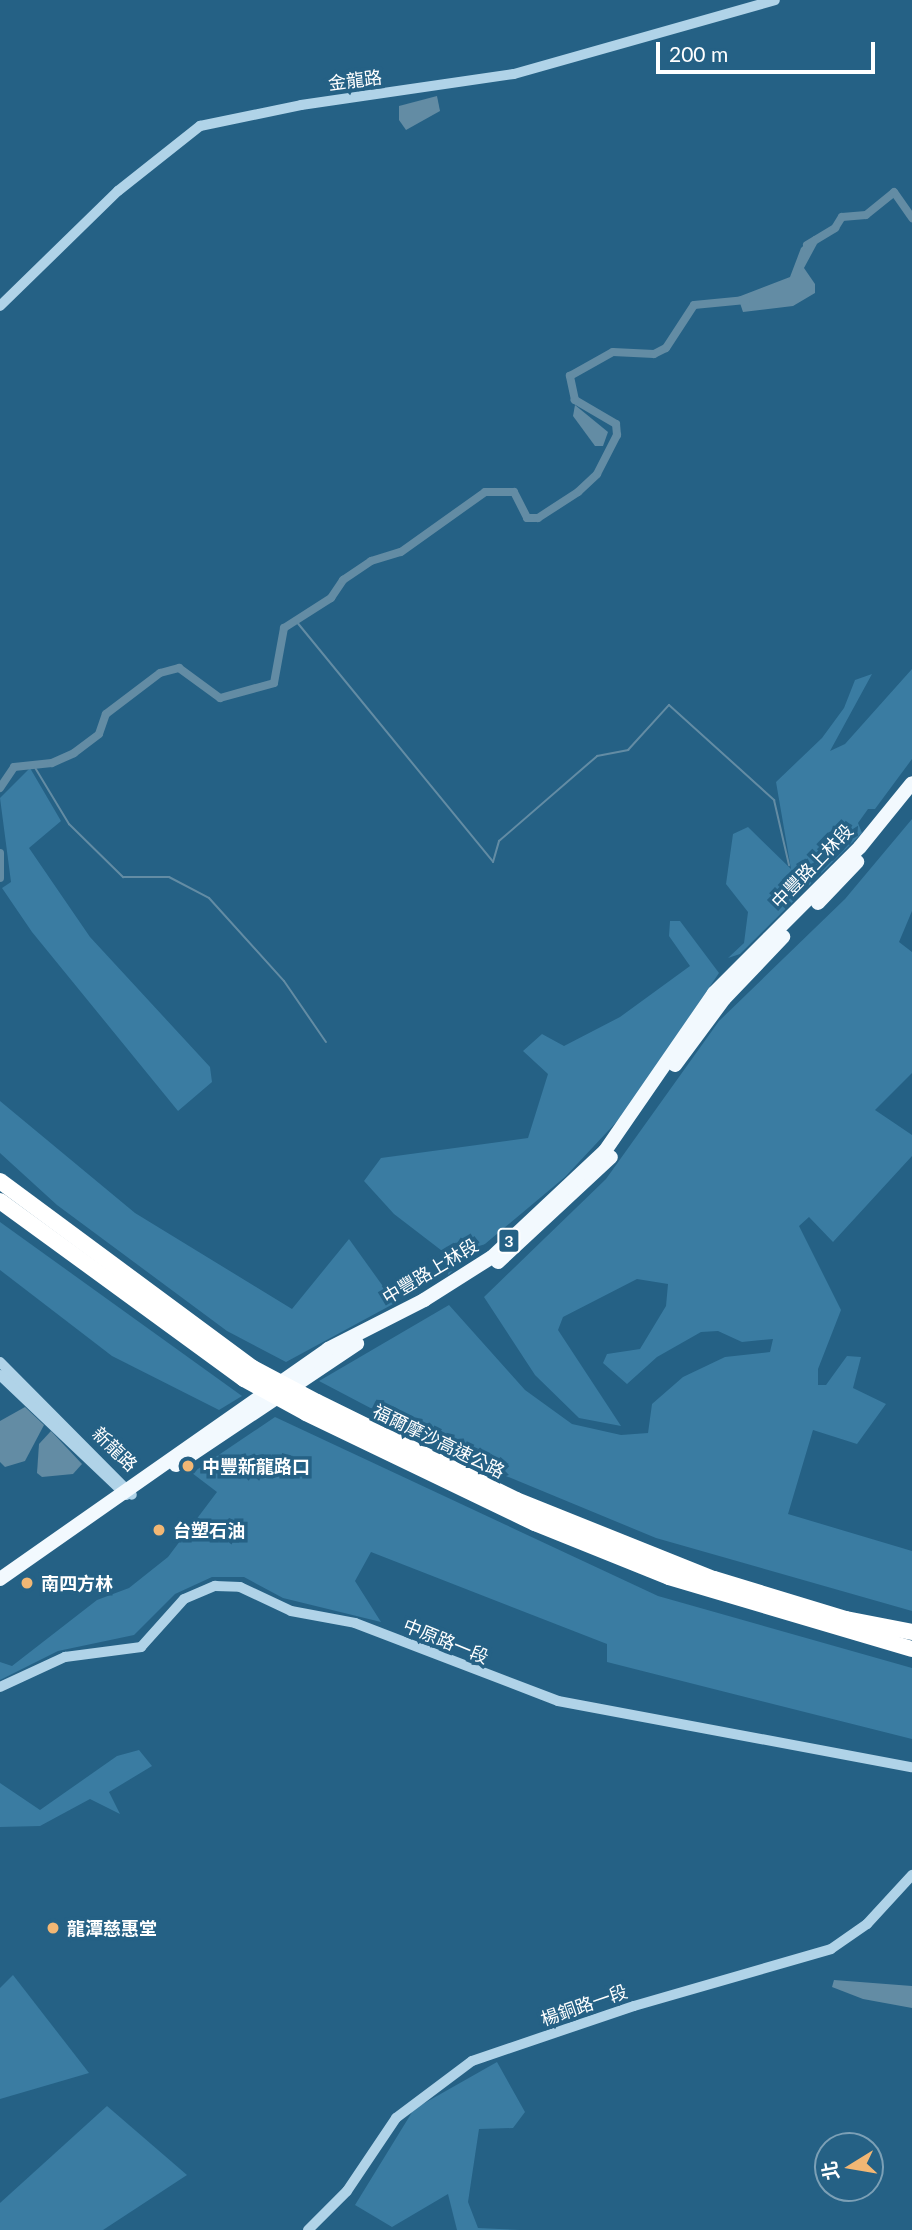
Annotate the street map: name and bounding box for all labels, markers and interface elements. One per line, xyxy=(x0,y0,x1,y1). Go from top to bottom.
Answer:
scale bar xyxy=(660,28,879,72)
text: 200 m xyxy=(669,41,728,66)
street label: 金龍路 xyxy=(327,66,383,94)
street label: 中豐路上林段 xyxy=(767,820,857,912)
road number: 3 xyxy=(497,1228,521,1254)
street label: 中豐路上林段 xyxy=(378,1234,482,1308)
street label: 福爾摩沙高速公路 xyxy=(370,1400,508,1482)
street label: 新龍路 xyxy=(88,1422,142,1476)
place label: 中豐新龍路口 xyxy=(202,1455,310,1477)
marker: 中豐新龍路口 xyxy=(180,1458,196,1474)
place label: 台塑石油 xyxy=(173,1519,245,1541)
marker: 台塑石油 xyxy=(151,1522,167,1538)
place label: 南四方林 xyxy=(41,1572,113,1594)
marker: 南四方林 xyxy=(19,1575,35,1591)
street label: 中原路一段 xyxy=(400,1614,492,1668)
place label: 龍潭慈惠堂 xyxy=(67,1917,157,1939)
marker: 龍潭慈惠堂 xyxy=(45,1920,61,1936)
street label: 楊銅路一段 xyxy=(538,1980,630,2030)
north arrow xyxy=(814,2132,884,2202)
text: 北 xyxy=(817,2159,843,2182)

